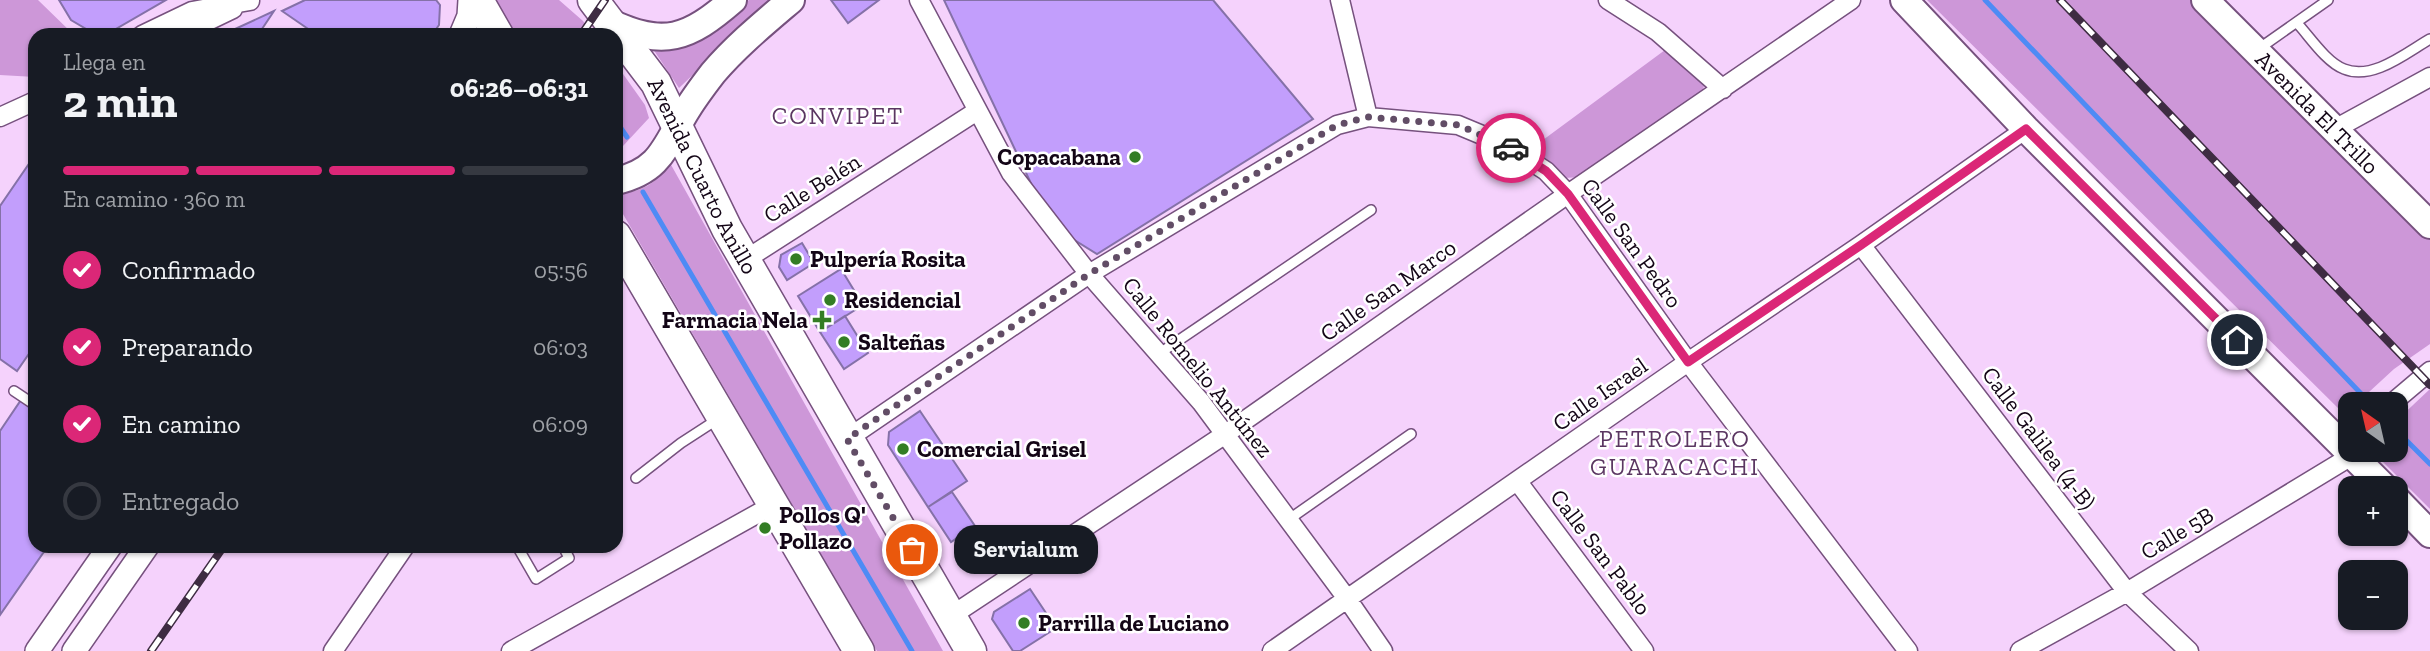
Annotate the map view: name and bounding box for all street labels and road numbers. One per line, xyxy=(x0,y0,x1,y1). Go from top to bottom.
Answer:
street label: Avenida El Trillo xyxy=(2250,45,2385,180)
street label: Avenida Cuarto Anillo xyxy=(641,73,764,279)
street label: Calle Belén xyxy=(758,147,866,229)
street label: Calle San Pedro xyxy=(1576,173,1688,313)
street label: Calle San Marco xyxy=(1315,233,1461,347)
street label: Calle Romelio Antúnez xyxy=(1117,271,1279,463)
street label: Calle Israel xyxy=(1547,351,1653,437)
street label: Calle Galilea (4-B) xyxy=(1976,361,2102,515)
street label: Calle San Pablo xyxy=(1545,484,1657,620)
street label: Calle 5B xyxy=(2136,500,2218,566)

